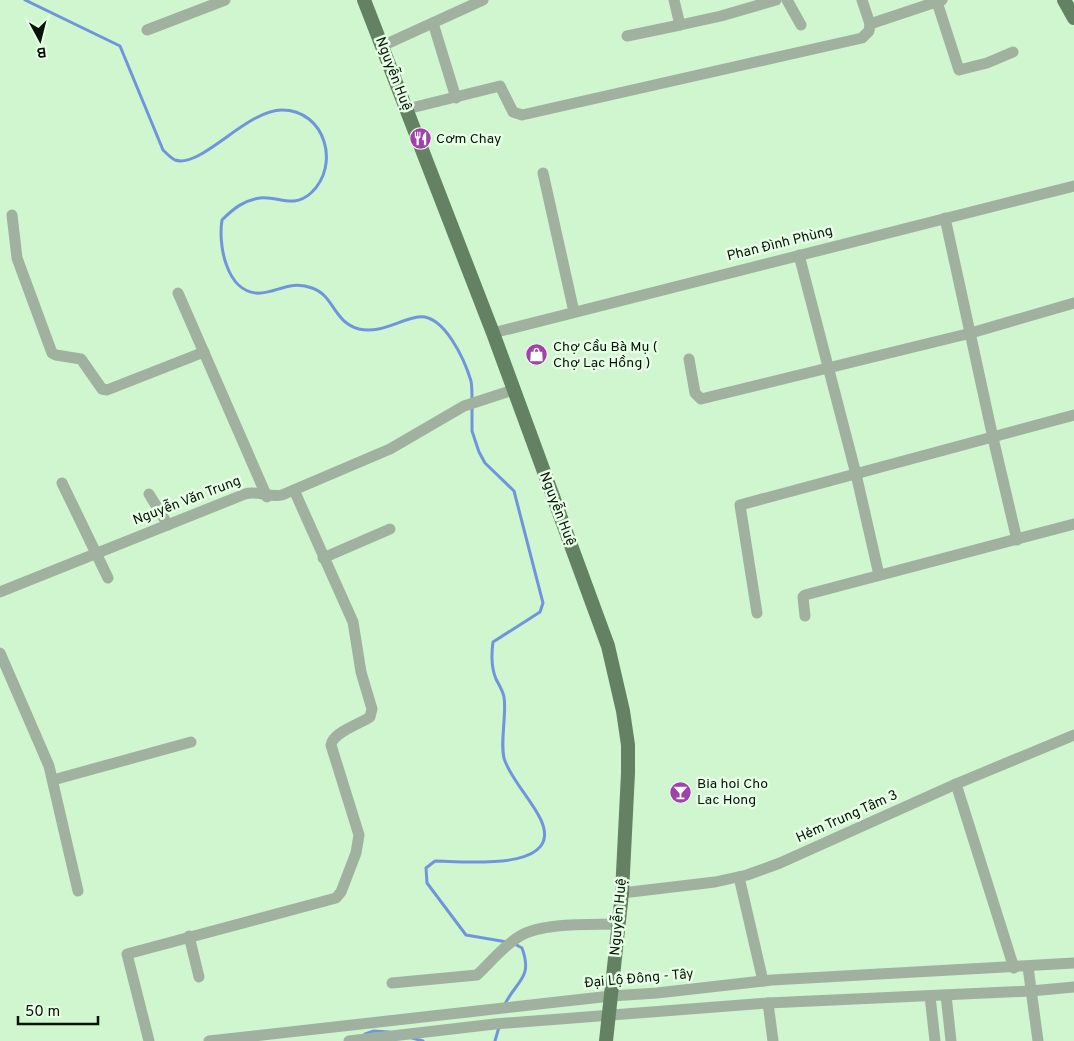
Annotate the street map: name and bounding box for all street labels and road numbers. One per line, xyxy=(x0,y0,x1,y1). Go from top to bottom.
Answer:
street label: Nguyễn Huệ xyxy=(371,34,416,113)
street label: Phan Đình Phùng xyxy=(725,223,835,265)
street label: Nguyễn Huệ xyxy=(535,469,580,548)
street label: Nguyễn Văn Trung xyxy=(130,472,243,529)
street label: Hẻm Trung Tâm 3 xyxy=(794,787,900,847)
street label: Nguyễn Huệ xyxy=(606,877,631,956)
street label: Đại Lộ Đông - Tây xyxy=(584,966,694,992)

